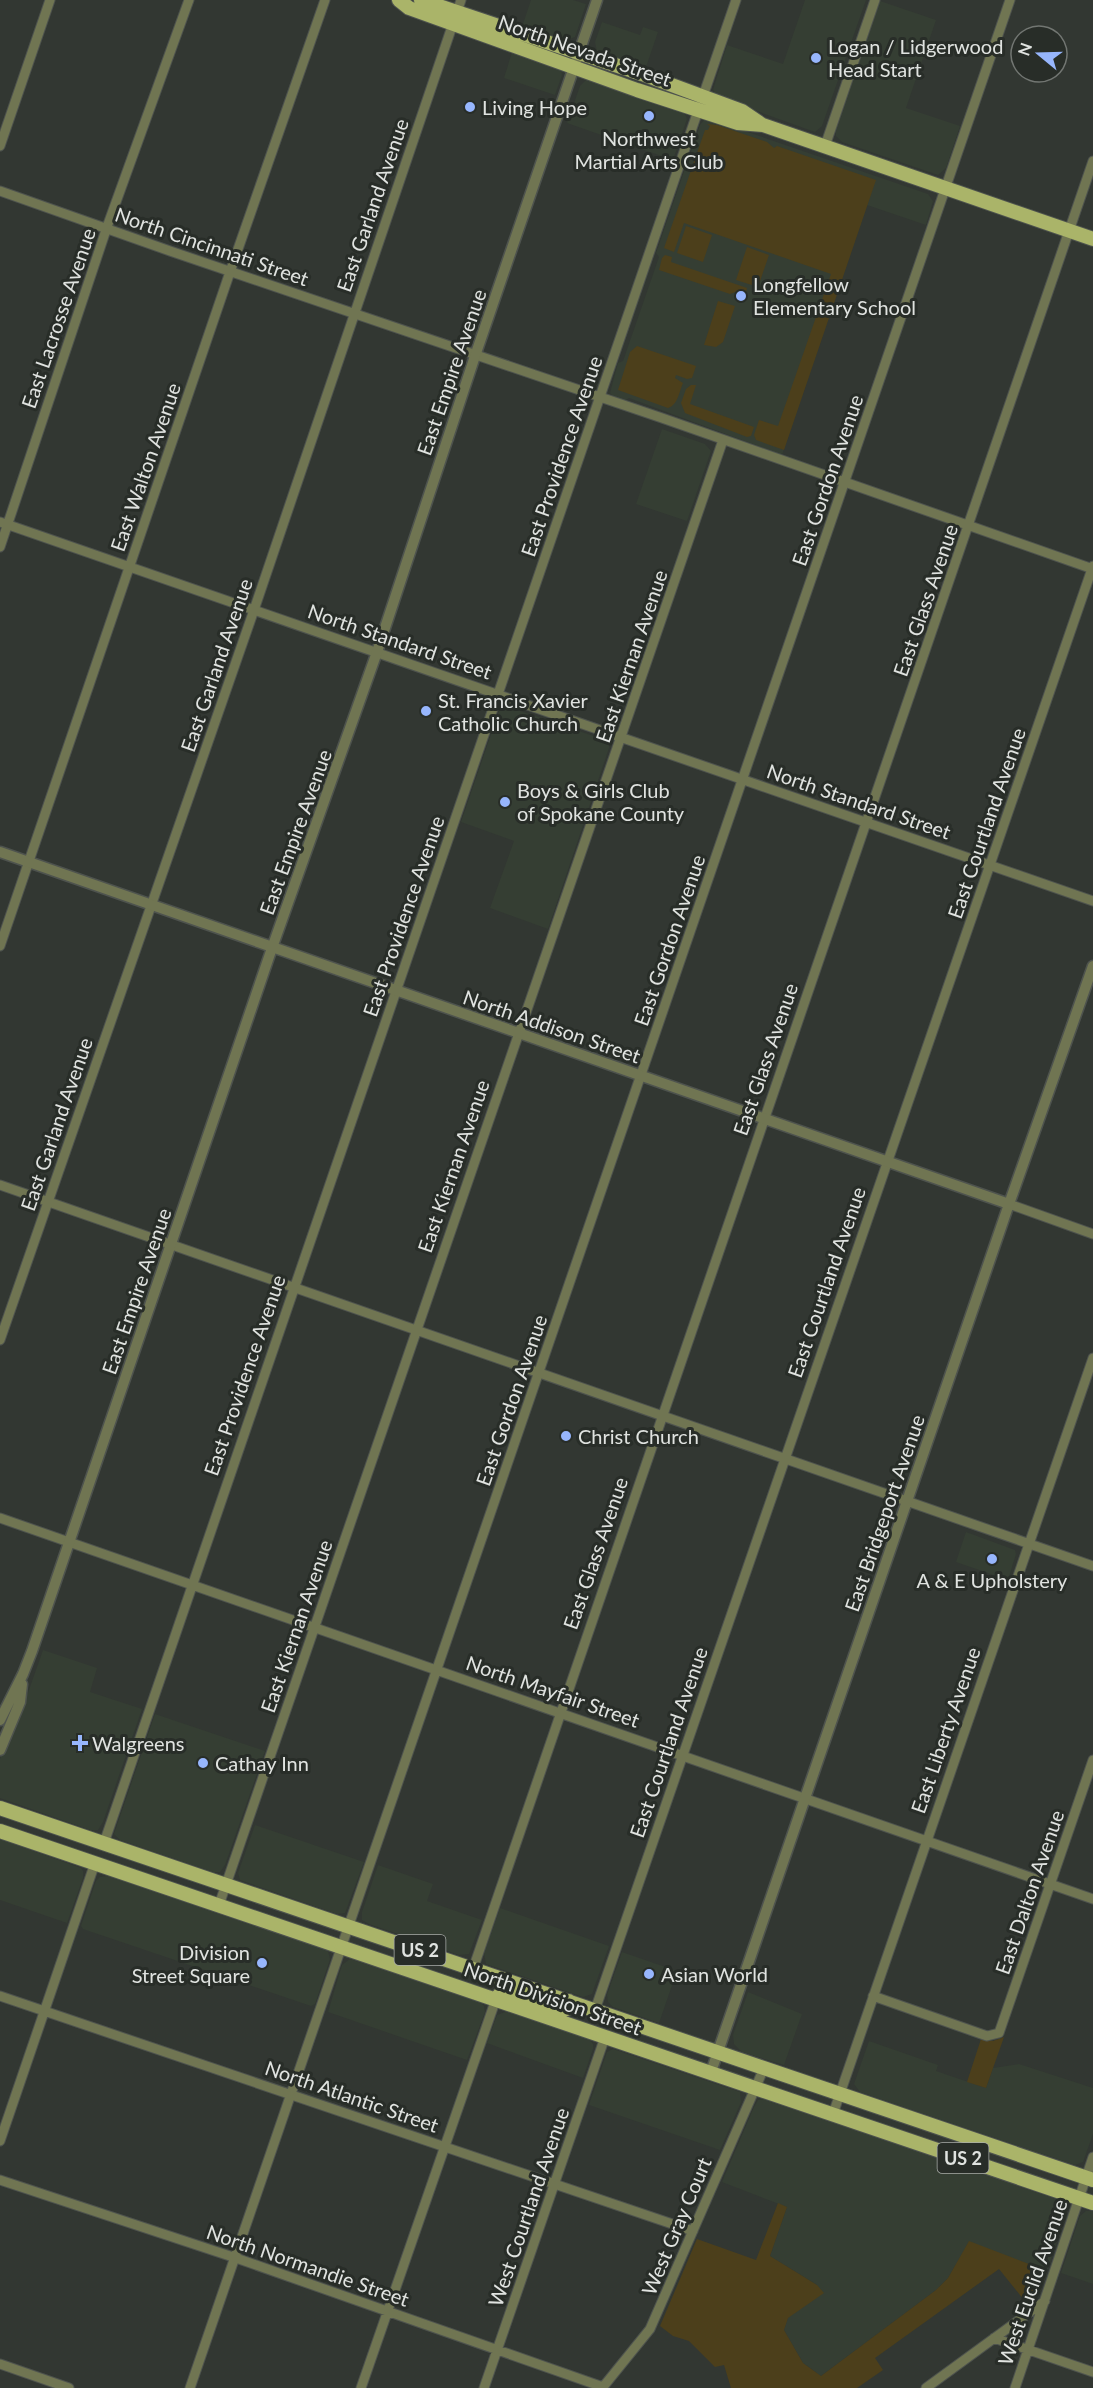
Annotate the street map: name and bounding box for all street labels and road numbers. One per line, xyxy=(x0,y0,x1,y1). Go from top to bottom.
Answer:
street label: North Nevada Street xyxy=(495,9,675,91)
street label: East Garland Avenue xyxy=(331,115,413,295)
street label: North Cincinnati Street xyxy=(112,202,312,290)
street label: East Lacrosse Avenue xyxy=(16,225,100,411)
street label: East Empire Avenue xyxy=(411,286,491,458)
street label: East Providence Avenue xyxy=(515,352,607,560)
street label: East Walton Avenue xyxy=(105,380,185,554)
street label: East Gordon Avenue xyxy=(786,391,868,569)
street label: East Glass Avenue xyxy=(888,521,962,679)
street label: East Kiernan Avenue xyxy=(590,566,672,746)
street label: East Garland Avenue xyxy=(175,575,257,755)
street label: North Standard Street xyxy=(305,598,495,684)
street label: East Courtland Avenue xyxy=(942,724,1030,922)
street label: East Empire Avenue xyxy=(254,746,336,918)
street label: North Standard Street xyxy=(764,758,954,844)
street label: East Providence Avenue xyxy=(357,812,449,1020)
street label: East Gordon Avenue xyxy=(628,851,710,1029)
street label: East Glass Avenue xyxy=(728,980,802,1138)
street label: North Addison Street xyxy=(460,984,644,1068)
street label: East Garland Avenue xyxy=(15,1034,97,1214)
street label: East Kiernan Avenue xyxy=(412,1076,494,1256)
street label: East Courtland Avenue xyxy=(782,1183,870,1381)
street label: East Empire Avenue xyxy=(96,1205,176,1377)
street label: East Providence Avenue xyxy=(198,1271,290,1479)
street label: East Gordon Avenue xyxy=(470,1311,552,1489)
street label: East Bridgeport Avenue xyxy=(839,1411,929,1615)
street label: East Glass Avenue xyxy=(558,1474,632,1632)
street label: East Kiernan Avenue xyxy=(255,1536,337,1716)
street label: East Courtland Avenue xyxy=(624,1643,712,1841)
street label: East Liberty Avenue xyxy=(905,1644,985,1816)
street label: North Mayfair Street xyxy=(463,1650,643,1732)
street label: East Dalton Avenue xyxy=(990,1807,1068,1977)
road number: US 2 xyxy=(394,1935,446,1965)
street label: North Division Street xyxy=(461,1956,645,2040)
street label: North Atlantic Street xyxy=(262,2055,442,2137)
street label: West Courtland Avenue xyxy=(483,2104,573,2310)
road number: US 2 xyxy=(938,2143,988,2173)
street label: West Gray Court xyxy=(636,2153,716,2299)
street label: West Euclid Avenue xyxy=(992,2196,1072,2368)
street label: North Normandie Street xyxy=(204,2219,412,2311)

